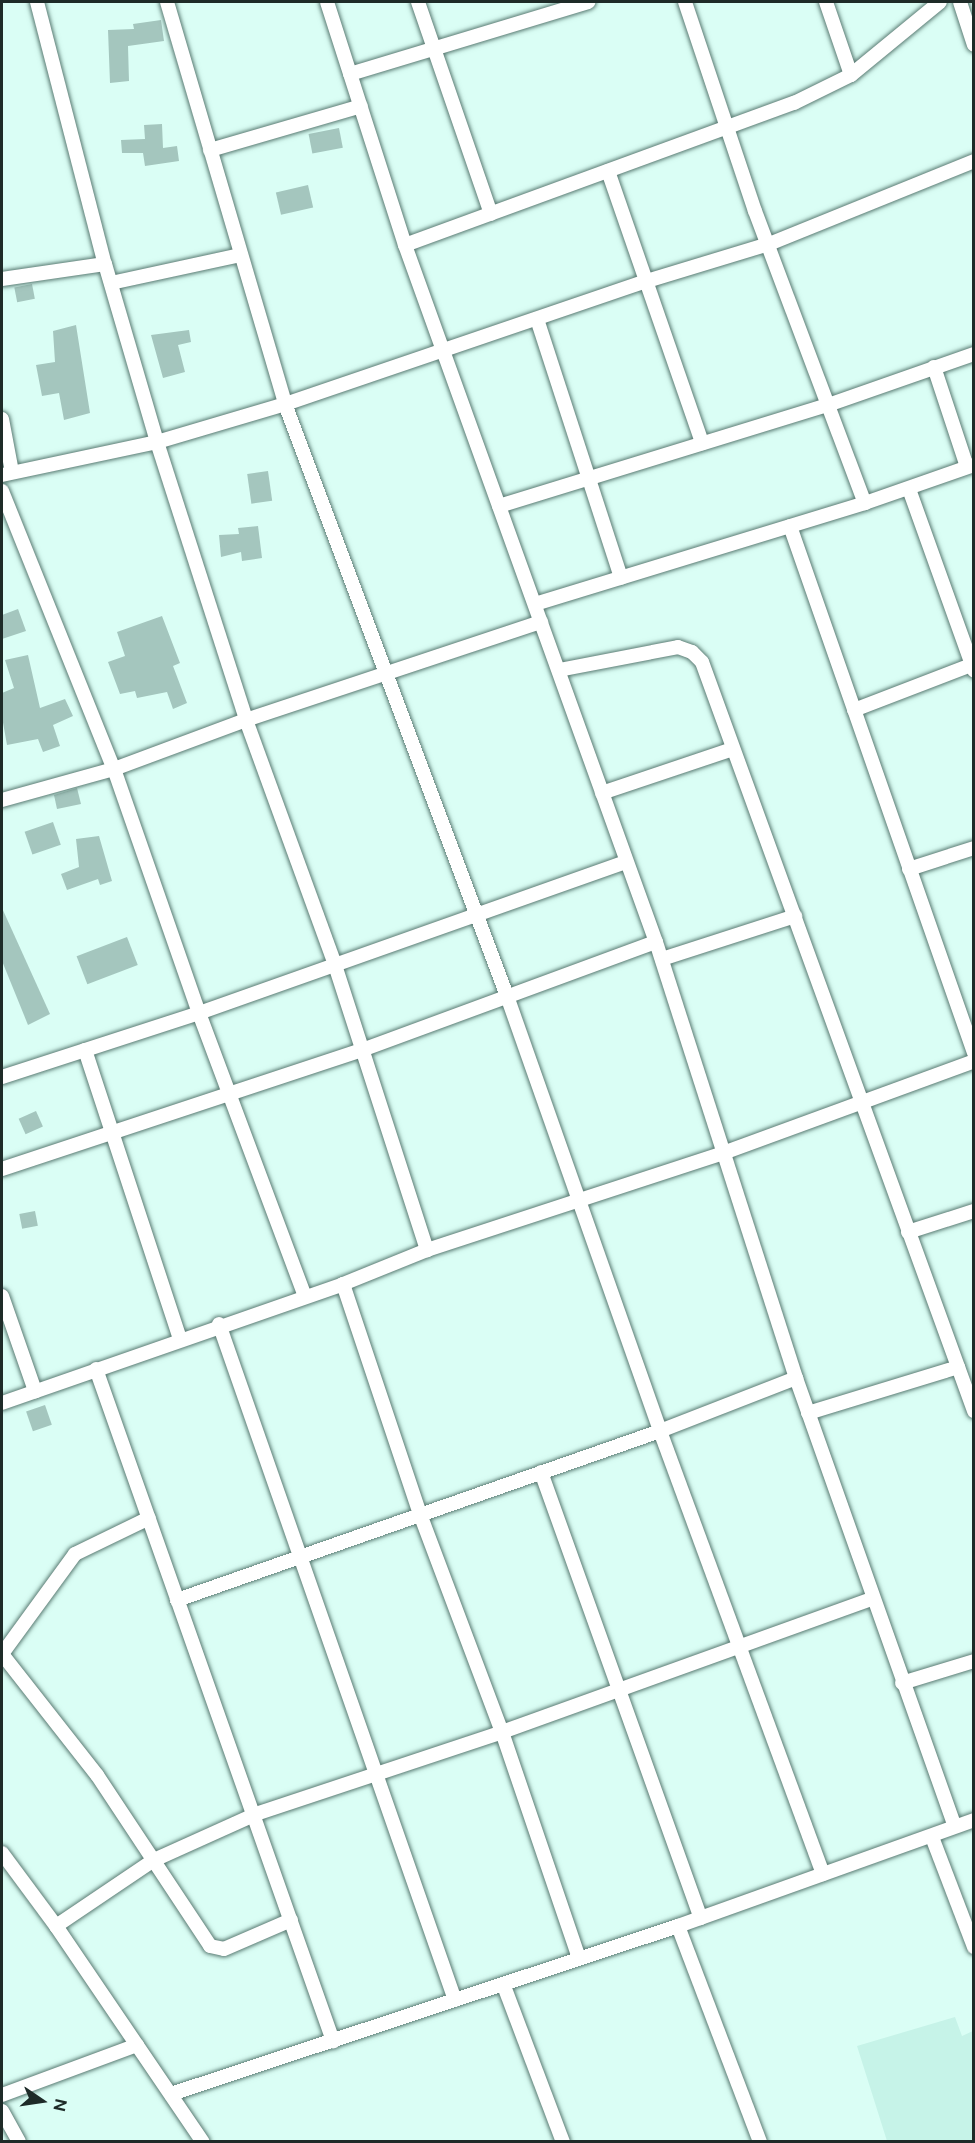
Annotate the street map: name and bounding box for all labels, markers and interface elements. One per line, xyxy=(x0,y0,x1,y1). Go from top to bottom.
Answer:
north arrow xyxy=(12,2071,72,2131)
text: N xyxy=(49,2097,71,2113)

